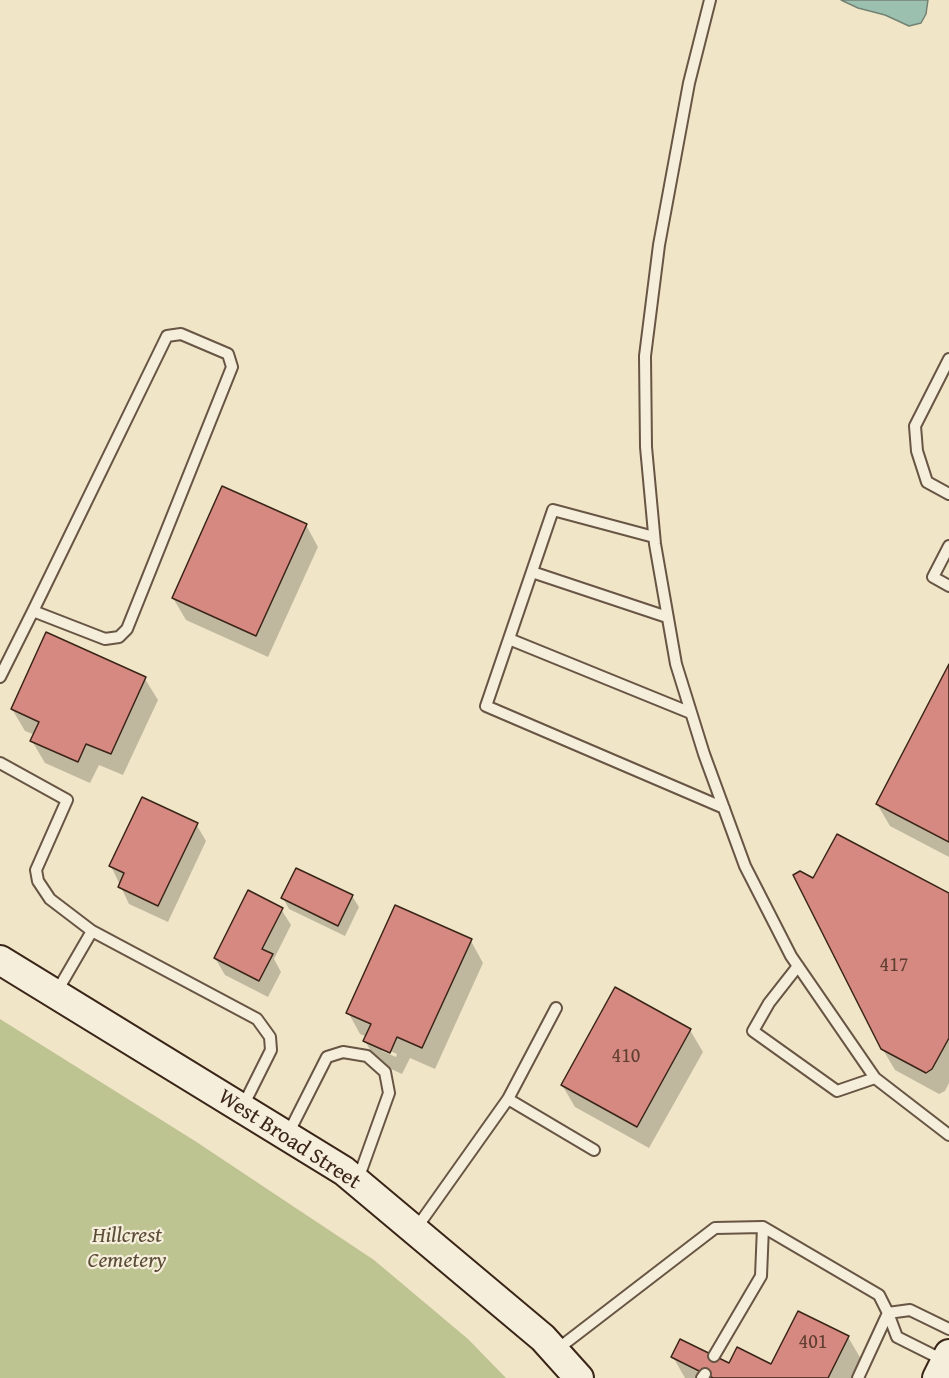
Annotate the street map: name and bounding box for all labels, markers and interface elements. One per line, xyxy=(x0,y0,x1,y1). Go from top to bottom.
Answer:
house number: 417 xyxy=(880,954,908,978)
house number: 410 xyxy=(612,1045,640,1069)
street label: West Broad Street xyxy=(213,1084,365,1196)
park label: Hillcrest Cemetery xyxy=(88,1223,166,1274)
house number: 401 xyxy=(799,1331,827,1355)

